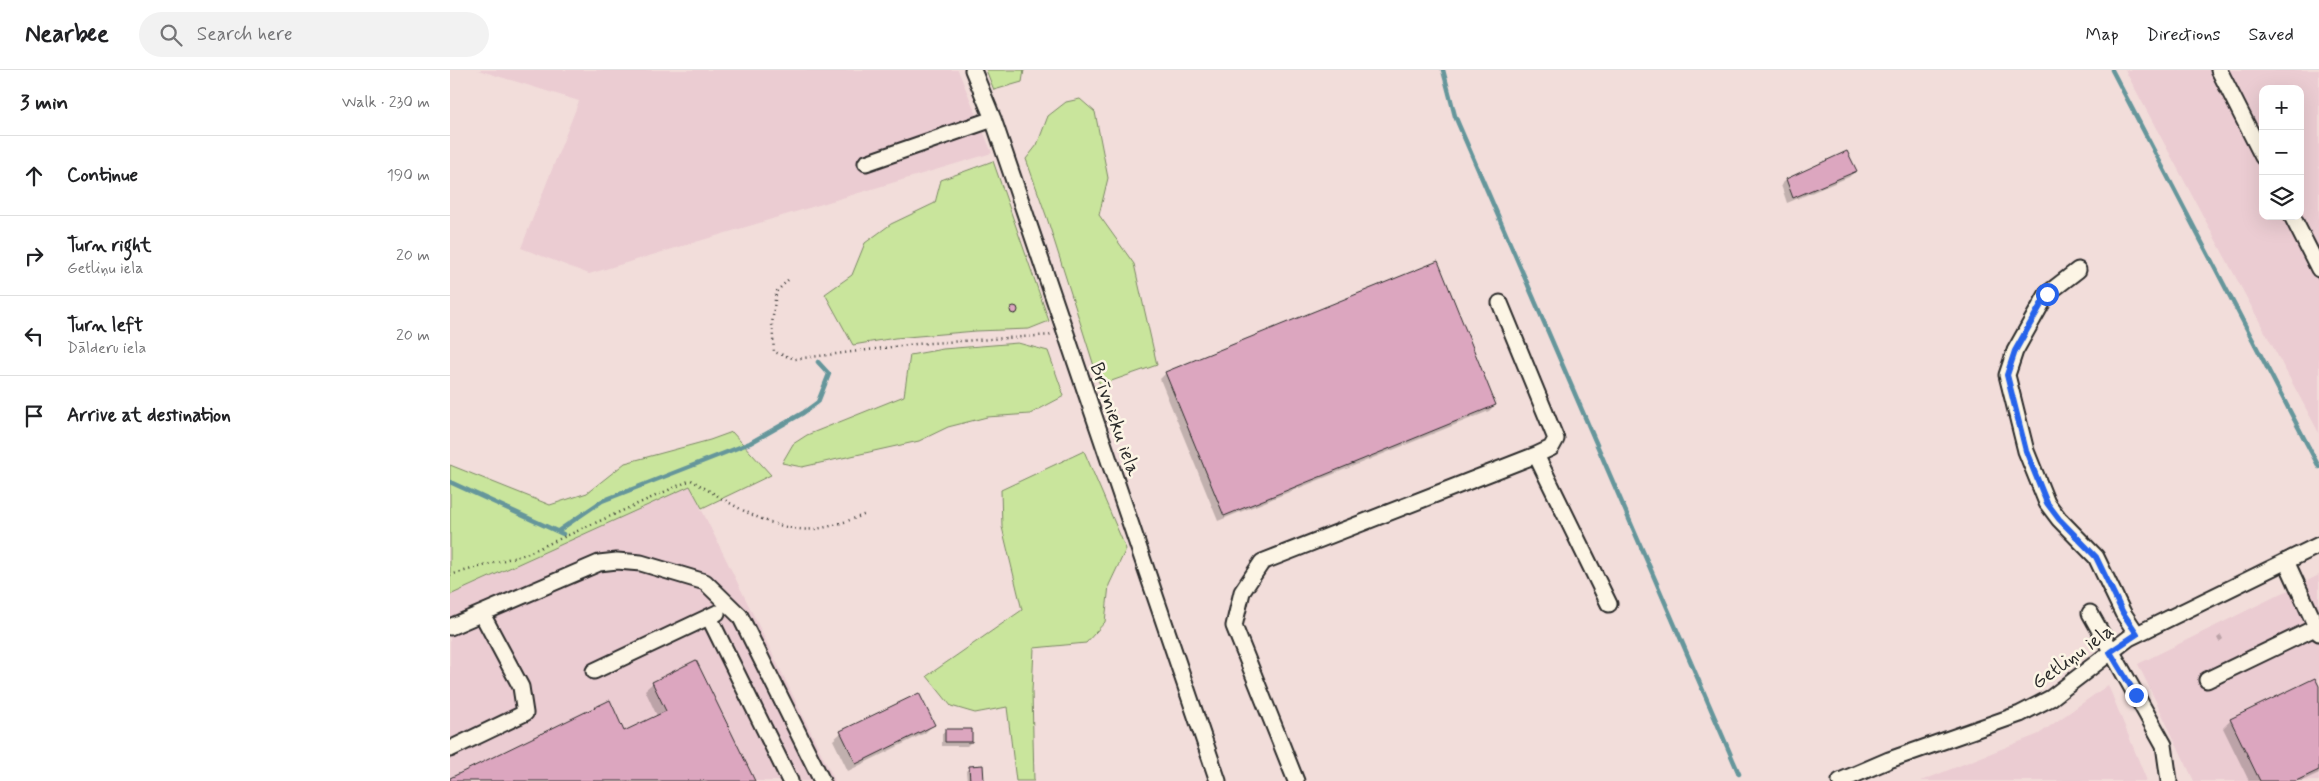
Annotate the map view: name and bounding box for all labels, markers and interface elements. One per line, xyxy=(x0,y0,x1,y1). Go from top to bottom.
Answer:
search box xyxy=(139,12,489,57)
text: Nearbee xyxy=(25,19,109,50)
icon: search xyxy=(157,21,185,49)
text: Search here xyxy=(197,22,293,47)
text: Map xyxy=(2086,23,2119,47)
text: Directions xyxy=(2147,23,2221,47)
text: Saved xyxy=(2249,23,2294,47)
map controls xyxy=(2259,85,2304,220)
button: + xyxy=(2259,85,2304,130)
text: 3 min xyxy=(20,89,68,117)
text: Walk · 230 m xyxy=(342,92,430,113)
button: − xyxy=(2259,130,2304,175)
icon: ahead xyxy=(20,162,48,190)
text: Continue xyxy=(67,163,138,188)
text: 190 m xyxy=(387,165,430,186)
button: layers xyxy=(2259,175,2304,220)
text: Turn right xyxy=(67,233,151,258)
icon: right xyxy=(20,242,48,270)
text: 20 m xyxy=(396,245,430,266)
text: Getliņu iela xyxy=(67,258,144,279)
route start xyxy=(2036,283,2059,306)
text: Turn left xyxy=(67,313,143,338)
icon: left xyxy=(20,322,48,350)
text: 20 m xyxy=(396,325,430,346)
text: Dālderu iela xyxy=(67,338,146,359)
street label: Brīvnieku iela xyxy=(1083,359,1147,481)
icon: arrive xyxy=(20,402,48,430)
text: Arrive at destination xyxy=(67,403,231,428)
street label: Getliņu iela xyxy=(2026,618,2119,696)
route end xyxy=(2125,684,2148,707)

